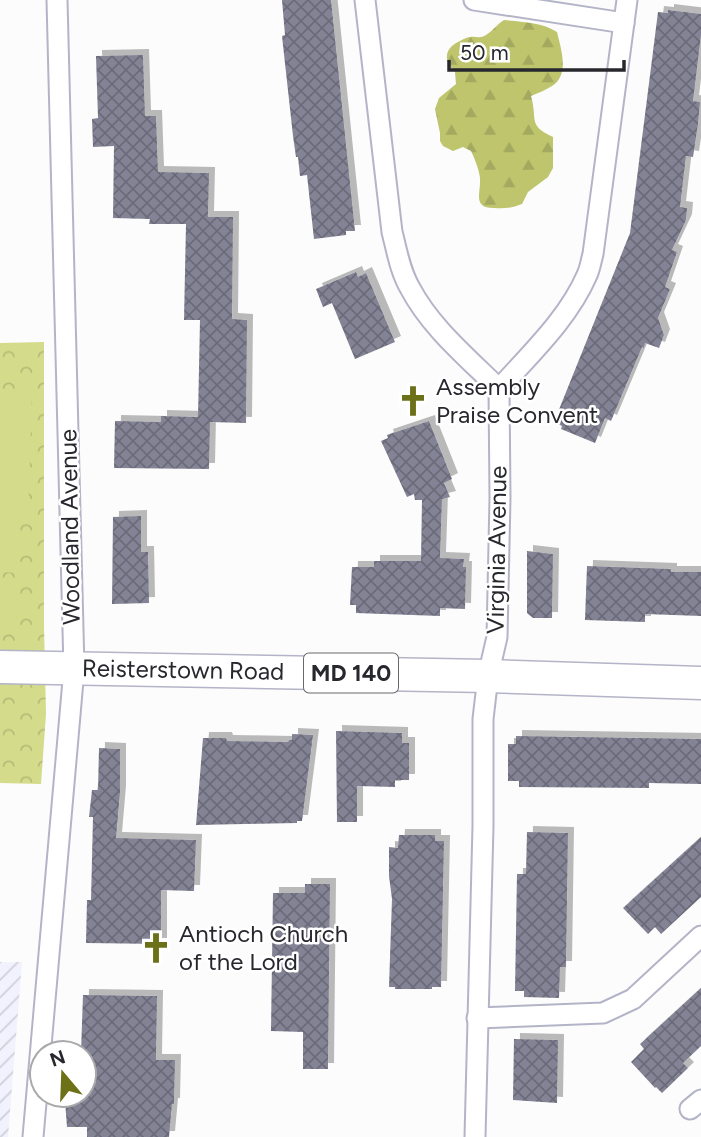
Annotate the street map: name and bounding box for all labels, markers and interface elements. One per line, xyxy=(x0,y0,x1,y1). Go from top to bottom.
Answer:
scale bar xyxy=(449,28,624,72)
text: 50 m xyxy=(460,40,509,65)
place label: Assembly Praise Convent xyxy=(436,372,598,429)
church icon: Assembly Praise Convent xyxy=(396,384,430,418)
street label: Woodland Avenue xyxy=(53,429,86,625)
street label: Virginia Avenue xyxy=(481,466,512,634)
street label: Reisterstown Road xyxy=(82,653,284,686)
road number: MD 140 xyxy=(304,653,398,692)
place label: Antioch Church of the Lord xyxy=(179,919,348,976)
church icon: Antioch Church of the Lord xyxy=(139,931,173,965)
north arrow xyxy=(28,1039,98,1109)
text: N xyxy=(47,1045,68,1072)

